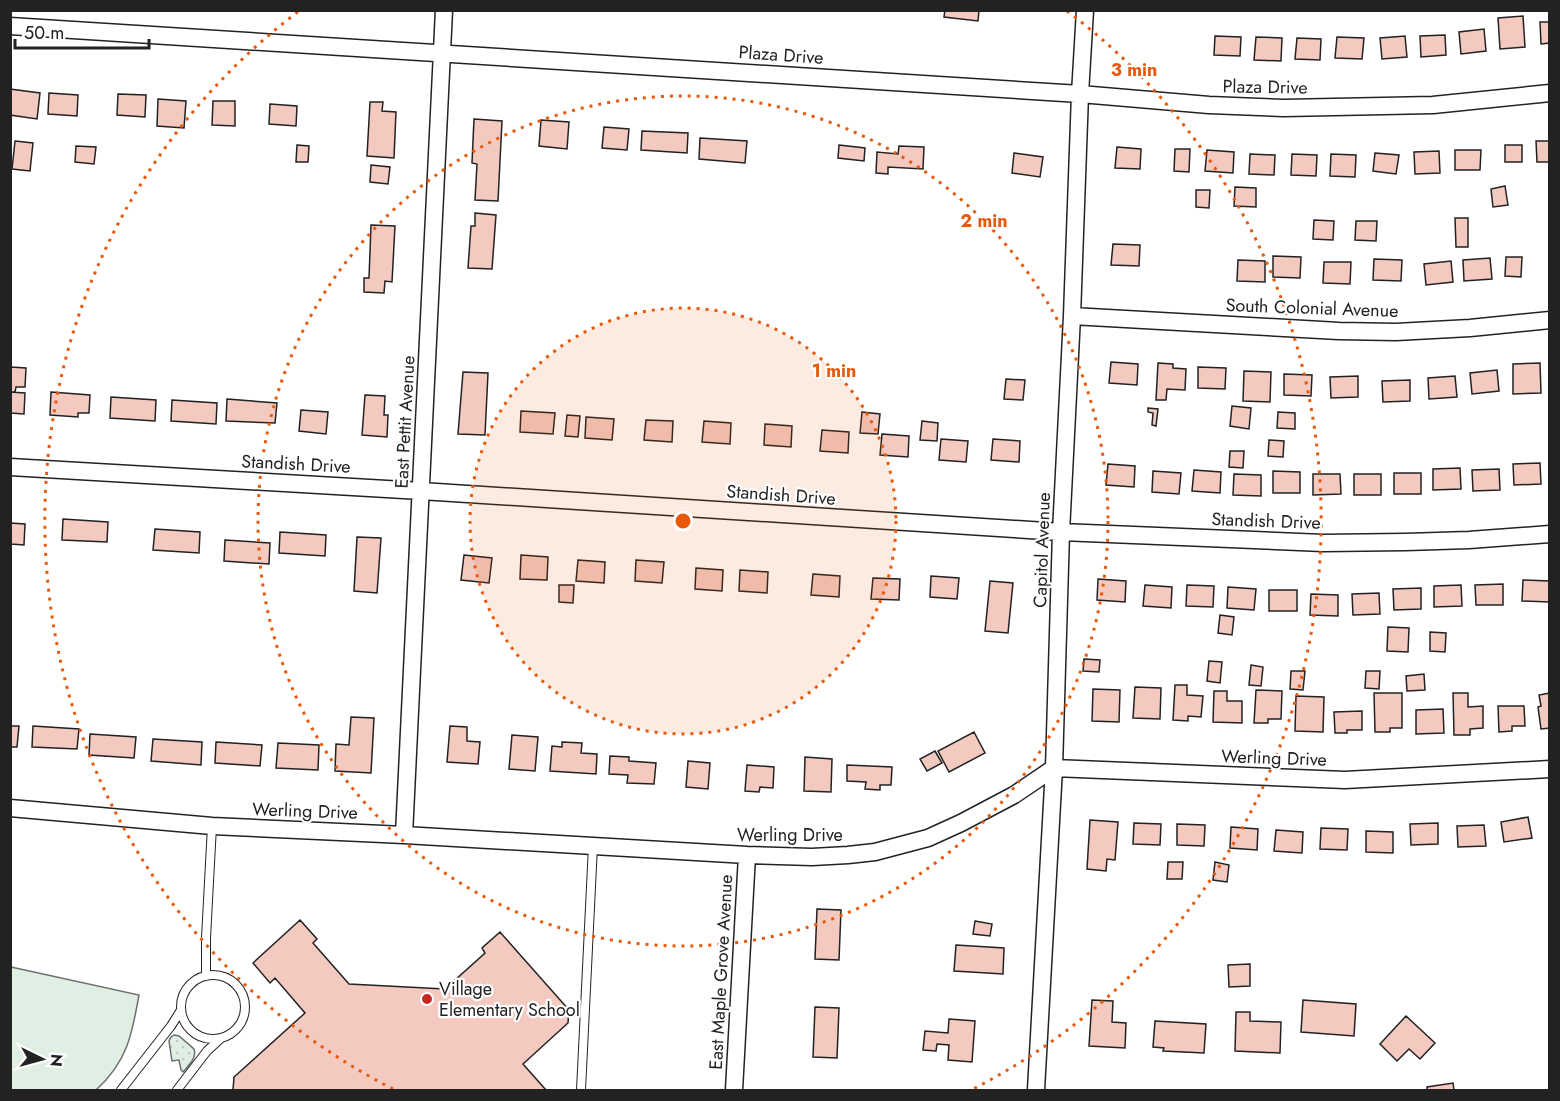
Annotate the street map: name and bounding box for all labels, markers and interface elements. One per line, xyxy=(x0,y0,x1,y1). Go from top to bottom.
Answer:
scale bar xyxy=(15,12,148,50)
text: 50 m xyxy=(24,20,64,46)
street label: Plaza Drive xyxy=(738,39,824,71)
text: 3 min xyxy=(1111,57,1157,83)
street label: Plaza Drive xyxy=(1222,73,1308,101)
text: 2 min xyxy=(960,208,1008,234)
street label: South Colonial Avenue xyxy=(1225,292,1399,324)
street label: East Pettit Avenue xyxy=(389,355,421,489)
text: 1 min xyxy=(812,358,856,384)
street label: Standish Drive xyxy=(241,448,351,480)
street label: Standish Drive xyxy=(726,478,836,512)
street label: Capitol Avenue xyxy=(1027,492,1057,608)
street label: Standish Drive xyxy=(1211,506,1321,536)
centre of rings xyxy=(673,511,693,531)
street label: Werling Drive xyxy=(1221,743,1327,773)
street label: Werling Drive xyxy=(252,796,358,826)
street label: Werling Drive xyxy=(737,822,843,848)
street label: East Maple Grove Avenue xyxy=(703,874,739,1070)
place label: Village Elementary School xyxy=(439,976,580,1023)
marker: Village Elementary School xyxy=(420,992,434,1006)
north arrow xyxy=(12,1029,72,1089)
text: N xyxy=(44,1053,68,1068)

